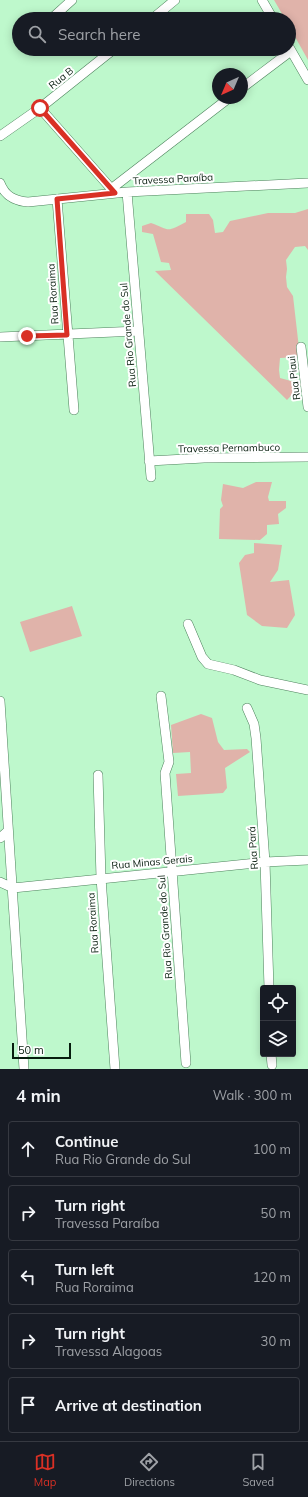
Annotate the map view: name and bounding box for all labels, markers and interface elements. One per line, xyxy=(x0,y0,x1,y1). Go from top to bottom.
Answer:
search box xyxy=(12,12,296,56)
icon: search xyxy=(26,23,48,45)
text: Search here xyxy=(58,25,140,44)
street label: Rua B xyxy=(46,64,76,92)
north arrow xyxy=(212,68,248,104)
route start xyxy=(31,99,49,117)
street label: Travessa Paraíba xyxy=(133,170,213,188)
street label: Rua Roraima xyxy=(44,263,62,325)
street label: Rua Rio Grande do Sul xyxy=(117,282,139,388)
route end xyxy=(18,327,36,345)
street label: Rua Piaui xyxy=(285,355,303,401)
street label: Travessa Pernambuco xyxy=(178,441,281,455)
street label: Rua Pará xyxy=(245,826,261,870)
street label: Rua Minas Gerais xyxy=(111,852,193,872)
street label: Rua Rio Grande do Sul xyxy=(155,874,175,980)
street label: Rua Roraima xyxy=(84,892,102,954)
map controls xyxy=(260,985,296,1057)
button: locate xyxy=(260,985,296,1021)
button: layers xyxy=(260,1021,296,1057)
scale bar xyxy=(12,1041,71,1060)
text: 50 m xyxy=(18,1043,44,1057)
text: 4 min xyxy=(16,1085,61,1106)
text: Walk · 300 m xyxy=(213,1087,292,1103)
text: Continue xyxy=(55,1132,118,1151)
icon: ahead xyxy=(17,1138,39,1160)
text: 100 m xyxy=(253,1141,291,1157)
text: Rua Rio Grande do Sul xyxy=(55,1151,191,1167)
text: Turn right xyxy=(55,1196,125,1215)
icon: right xyxy=(17,1202,39,1224)
text: 50 m xyxy=(261,1205,291,1221)
text: Travessa Paraíba xyxy=(55,1215,159,1231)
text: Turn left xyxy=(55,1260,114,1279)
icon: left xyxy=(17,1266,39,1288)
text: 120 m xyxy=(253,1269,291,1285)
text: Rua Roraima xyxy=(55,1279,134,1295)
text: Turn right xyxy=(55,1324,125,1343)
icon: right xyxy=(17,1330,39,1352)
text: 30 m xyxy=(261,1333,291,1349)
text: Travessa Alagoas xyxy=(55,1343,162,1359)
icon: arrive xyxy=(17,1394,39,1416)
text: Arrive at destination xyxy=(55,1396,202,1415)
tab: Map xyxy=(34,1451,56,1489)
tab: Directions xyxy=(124,1451,175,1489)
tab: Saved xyxy=(242,1451,274,1489)

